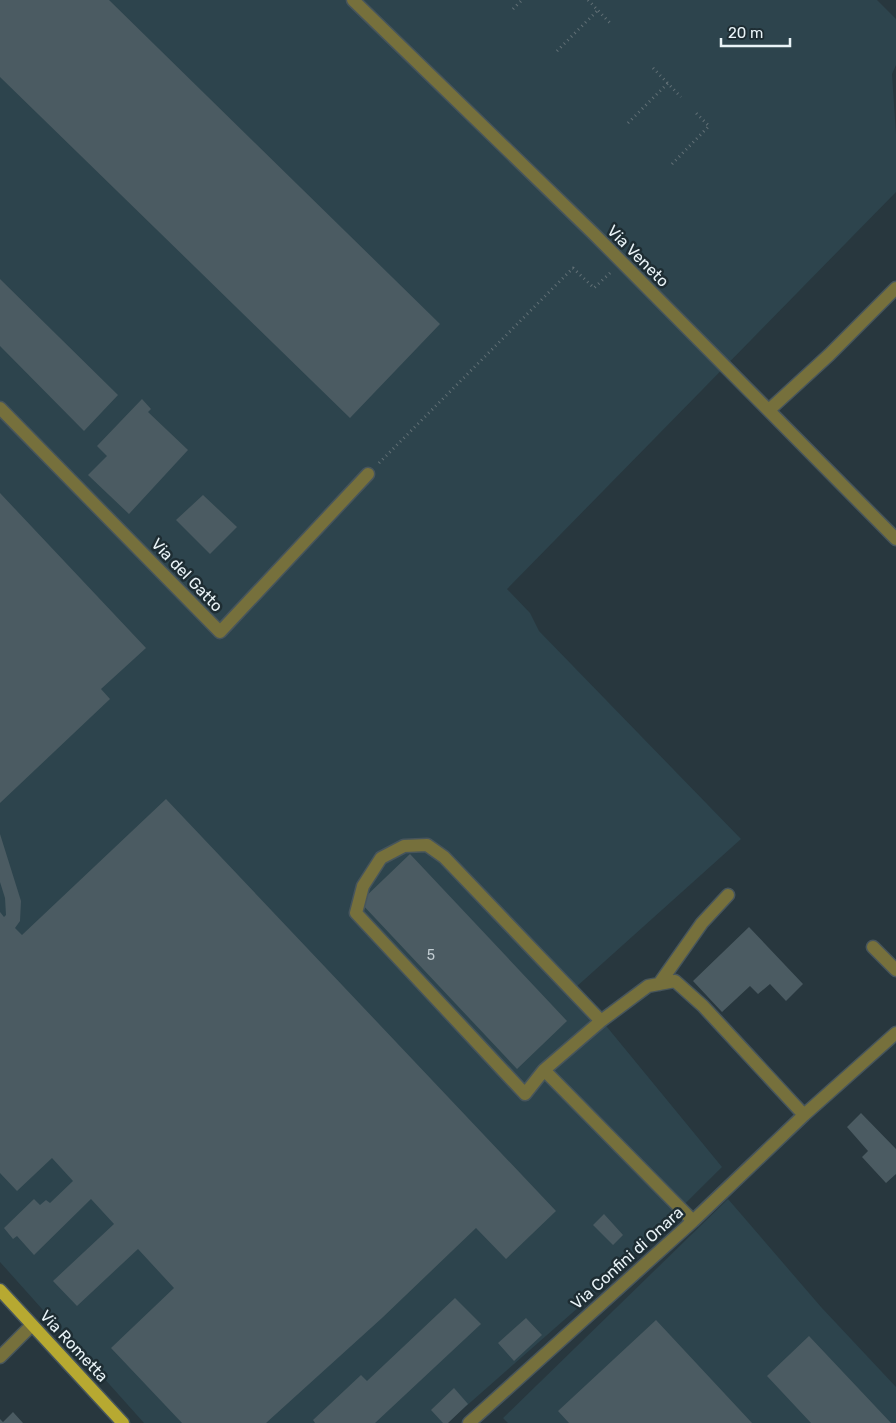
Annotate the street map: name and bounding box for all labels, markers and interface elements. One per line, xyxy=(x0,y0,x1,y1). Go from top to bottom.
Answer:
scale bar xyxy=(721,15,790,47)
text: 20 m xyxy=(728,24,763,42)
street label: Via Veneto xyxy=(603,221,673,291)
street label: Via del Gatto xyxy=(147,534,227,616)
house number: 5 xyxy=(427,947,435,964)
street label: Via Confini di Onara xyxy=(567,1203,687,1313)
street label: Via Rometta xyxy=(36,1306,112,1386)

